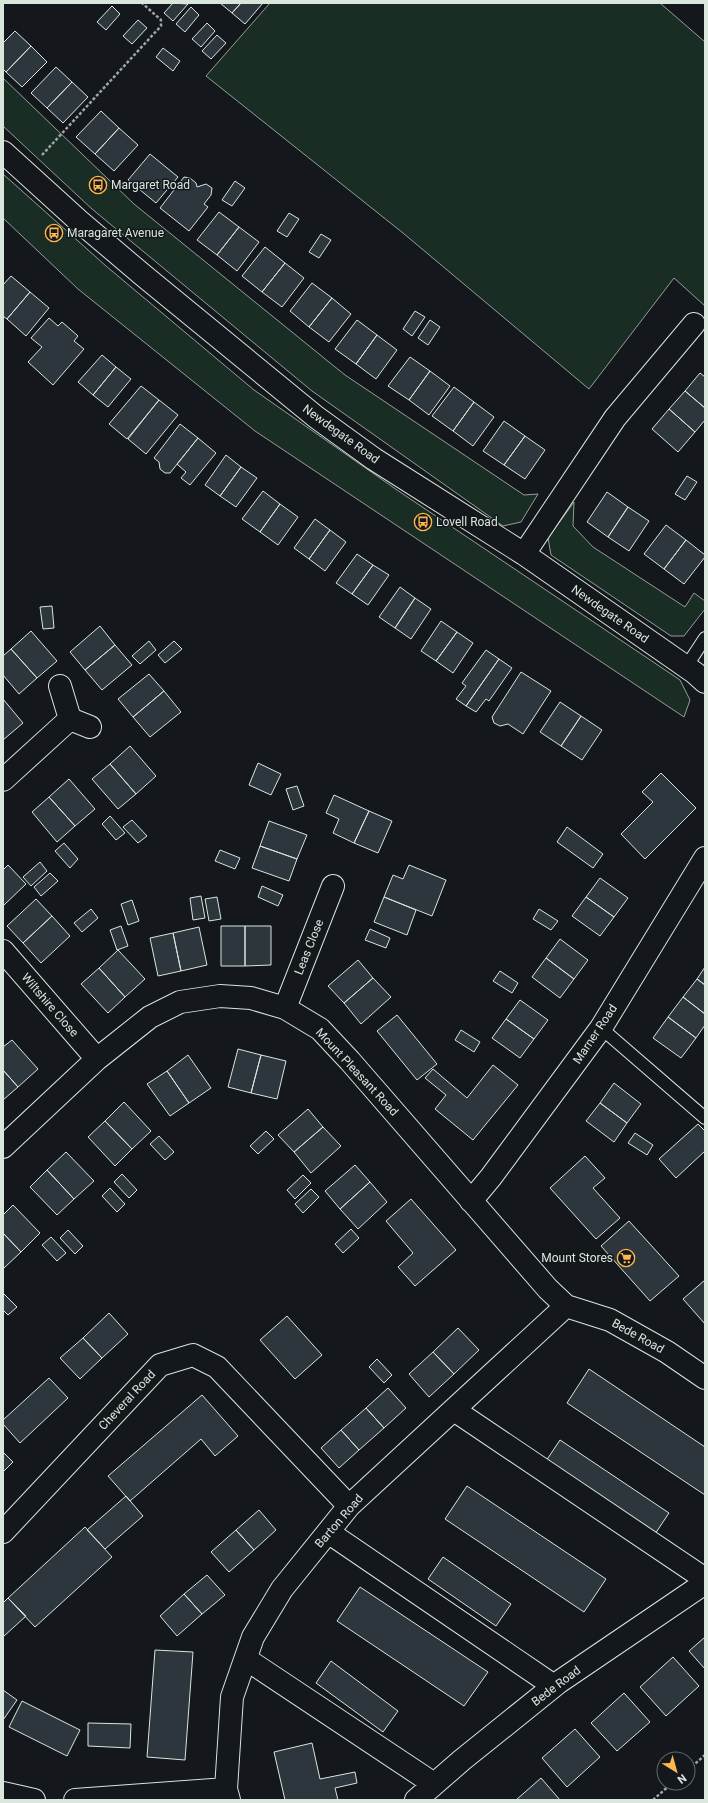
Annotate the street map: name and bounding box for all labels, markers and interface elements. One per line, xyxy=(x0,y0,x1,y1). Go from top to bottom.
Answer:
bus stop icon: Margaret Road xyxy=(88,175,108,195)
place label: Margaret Road xyxy=(111,178,190,192)
bus stop icon: Maragaret Avenue xyxy=(44,223,64,243)
place label: Maragaret Avenue xyxy=(67,226,164,240)
street label: Newdegate Road xyxy=(300,402,382,466)
bus stop icon: Lovell Road xyxy=(413,512,433,532)
place label: Lovell Road xyxy=(436,515,498,529)
street label: Newdegate Road xyxy=(569,582,651,646)
street label: Leas Close xyxy=(292,917,326,977)
street label: Wiltshire Close xyxy=(19,970,81,1040)
street label: Marner Road xyxy=(570,1002,620,1066)
street label: Mount Pleasant Road xyxy=(313,1025,401,1119)
supermarket icon: Mount Stores xyxy=(616,1248,636,1268)
place label: Mount Stores xyxy=(541,1251,613,1265)
street label: Bede Road xyxy=(609,1316,667,1356)
street label: Cheveral Road xyxy=(96,1367,158,1433)
street label: Barton Road xyxy=(312,1491,366,1551)
street label: Bede Road xyxy=(529,1663,583,1709)
north arrow xyxy=(656,1751,696,1791)
text: N xyxy=(675,1771,689,1786)

